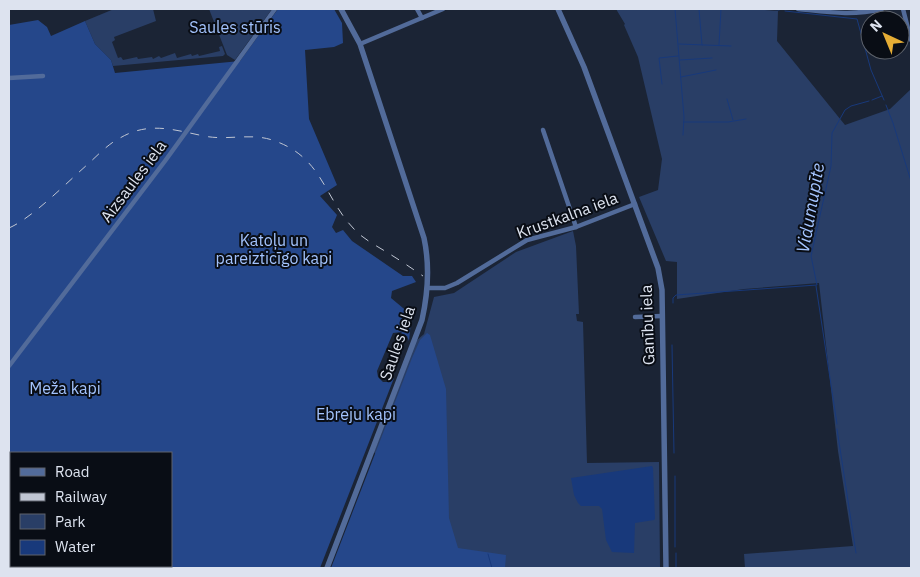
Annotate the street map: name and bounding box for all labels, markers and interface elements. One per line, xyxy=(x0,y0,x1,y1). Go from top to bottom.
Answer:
north arrow xyxy=(860,10,910,60)
text: N xyxy=(866,16,886,36)
park label: Saules stūris xyxy=(189,17,281,37)
street label: Aizsaules iela xyxy=(96,136,171,226)
water label: Vidumupīte xyxy=(791,161,829,255)
street label: Krustkalna iela xyxy=(514,187,621,243)
park label: Katoļu un pareizticīgo kapi xyxy=(216,230,332,268)
street label: Ganību iela xyxy=(636,284,658,366)
street label: Saules iela xyxy=(375,303,419,383)
park label: Meža kapi xyxy=(29,378,101,398)
park label: Ebreju kapi xyxy=(316,404,396,424)
legend xyxy=(10,452,172,567)
text: Road xyxy=(55,462,90,481)
text: Railway xyxy=(55,487,108,506)
text: Park xyxy=(55,512,85,531)
text: Water xyxy=(55,537,96,556)

